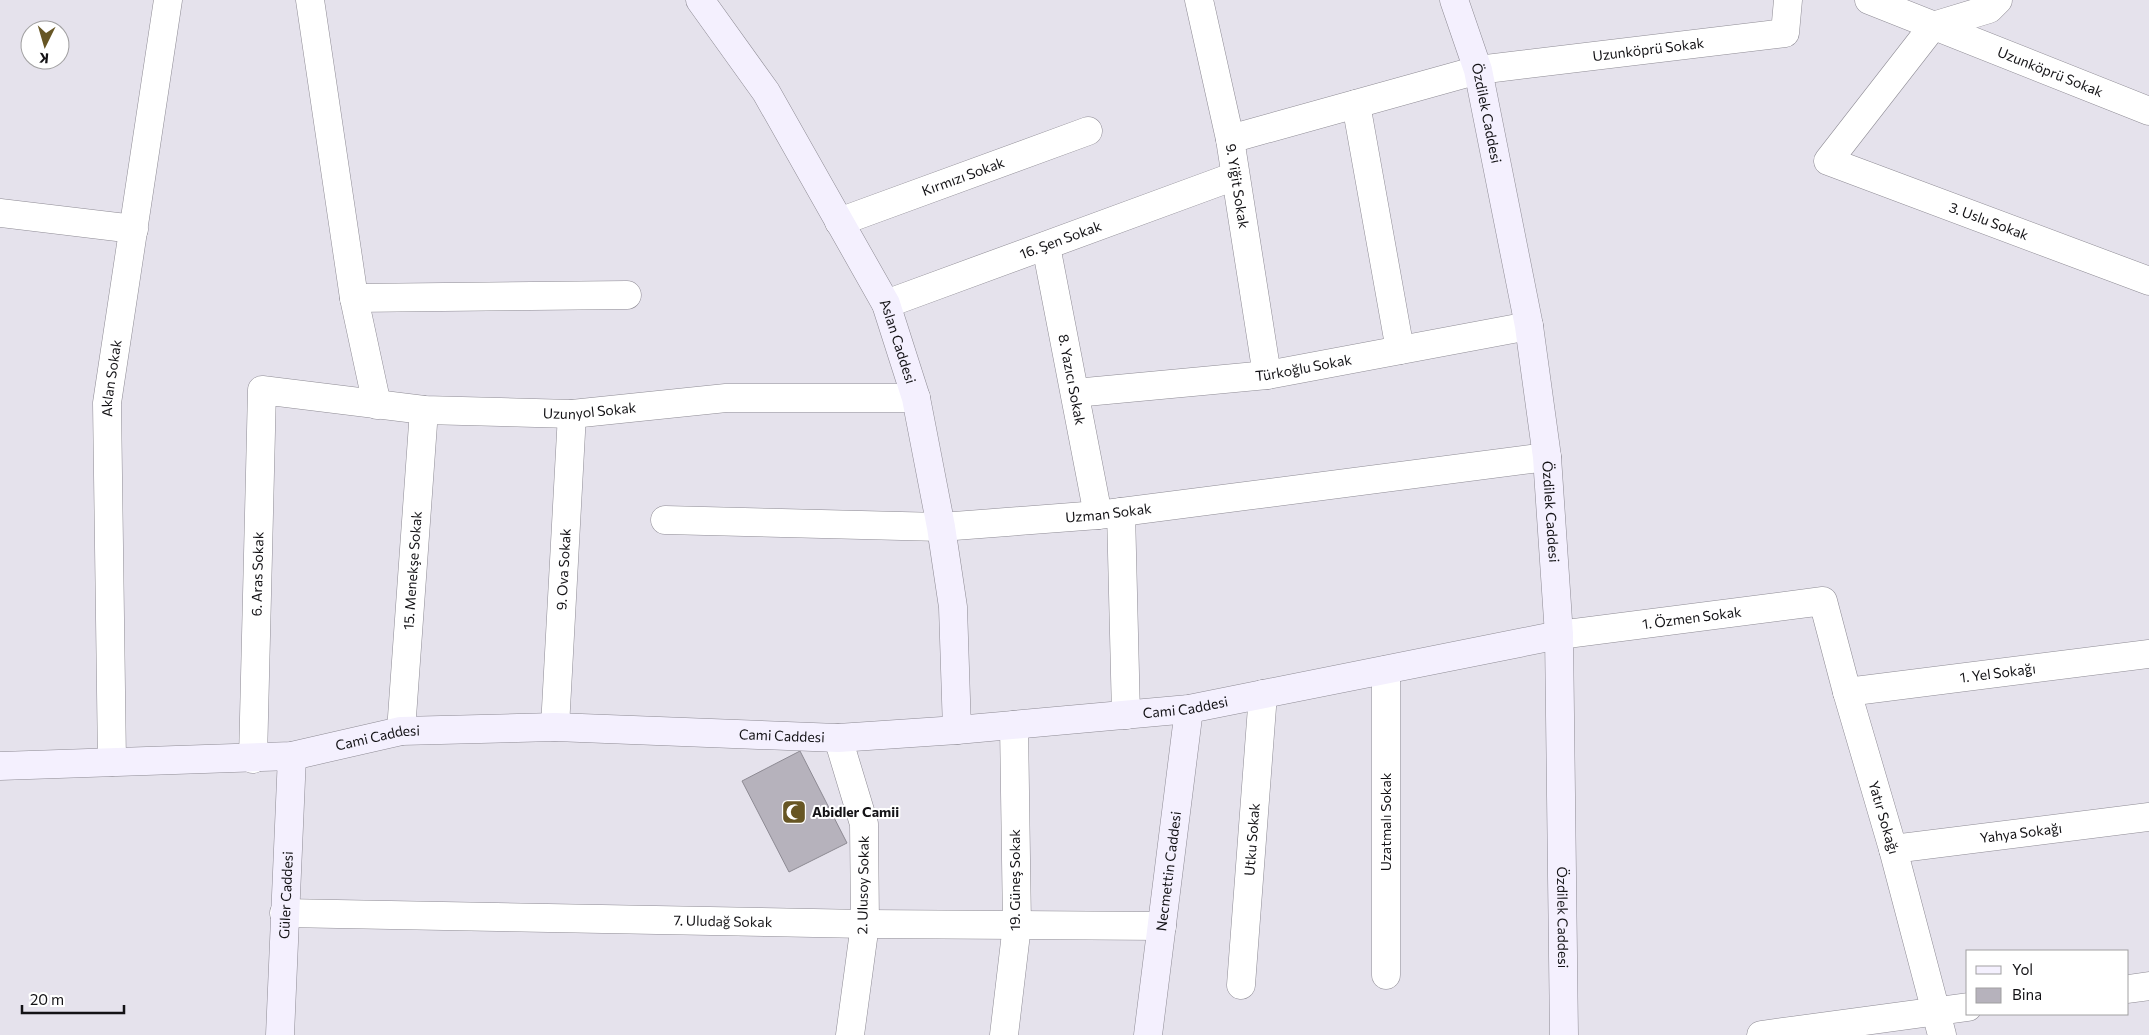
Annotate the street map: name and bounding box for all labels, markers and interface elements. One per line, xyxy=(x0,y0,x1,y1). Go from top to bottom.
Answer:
north arrow xyxy=(20,20,70,70)
street label: Uzunköprü Sokak xyxy=(1592,34,1705,64)
street label: Uzunköprü Sokak xyxy=(1995,43,2106,100)
text: K xyxy=(38,50,49,67)
street label: Özdilek Caddesi xyxy=(1468,61,1505,165)
street label: 9. Yiğit Sokak xyxy=(1223,142,1253,230)
street label: Kırmızı Sokak xyxy=(919,153,1007,199)
street label: 3. Uslu Sokak xyxy=(1947,198,2032,243)
street label: 16. Şen Sokak xyxy=(1017,217,1104,262)
street label: Aslan Caddesi xyxy=(877,295,920,386)
street label: 8. Yazıcı Sokak xyxy=(1055,333,1089,427)
street label: Aklan Sokak xyxy=(98,338,125,417)
street label: Türkoğlu Sokak xyxy=(1255,350,1353,384)
street label: Uzunyol Sokak xyxy=(543,398,637,422)
street label: Özdilek Caddesi xyxy=(1539,460,1563,563)
street label: Uzman Sokak xyxy=(1065,499,1153,525)
street label: 15. Menekşe Sokak xyxy=(399,510,425,630)
street label: 9. Ova Sokak xyxy=(552,527,574,611)
street label: 6. Aras Sokak xyxy=(247,531,267,617)
street label: 1. Özmen Sokak xyxy=(1641,603,1743,632)
street label: 1. Yel Sokağı xyxy=(1959,659,2037,686)
street label: Cami Caddesi xyxy=(1142,692,1229,721)
street label: Cami Caddesi xyxy=(334,722,420,754)
street label: Cami Caddesi xyxy=(739,725,825,745)
street label: Uzatmalı Sokak xyxy=(1377,772,1394,871)
street label: Yatır Sokağı xyxy=(1865,779,1903,856)
mosque icon: Abidler Camii xyxy=(781,799,807,825)
street label: Utku Sokak xyxy=(1240,802,1263,877)
place label: Abidler Camii xyxy=(812,803,899,820)
street label: Necmettin Caddesi xyxy=(1152,810,1184,932)
street label: Yahya Sokağı xyxy=(1979,819,2063,846)
street label: 19. Güneş Sokak xyxy=(1006,829,1023,931)
street label: 2. Ulusoy Sokak xyxy=(853,835,872,935)
street label: Güler Caddesi xyxy=(275,851,296,939)
street label: Özdilek Caddesi xyxy=(1554,866,1572,968)
street label: 7. Uludağ Sokak xyxy=(673,911,773,930)
legend xyxy=(1966,950,2129,1015)
text: Yol xyxy=(2012,960,2033,978)
scale bar xyxy=(22,982,125,1014)
text: Bina xyxy=(2012,985,2042,1003)
text: 20 m xyxy=(30,990,64,1008)

